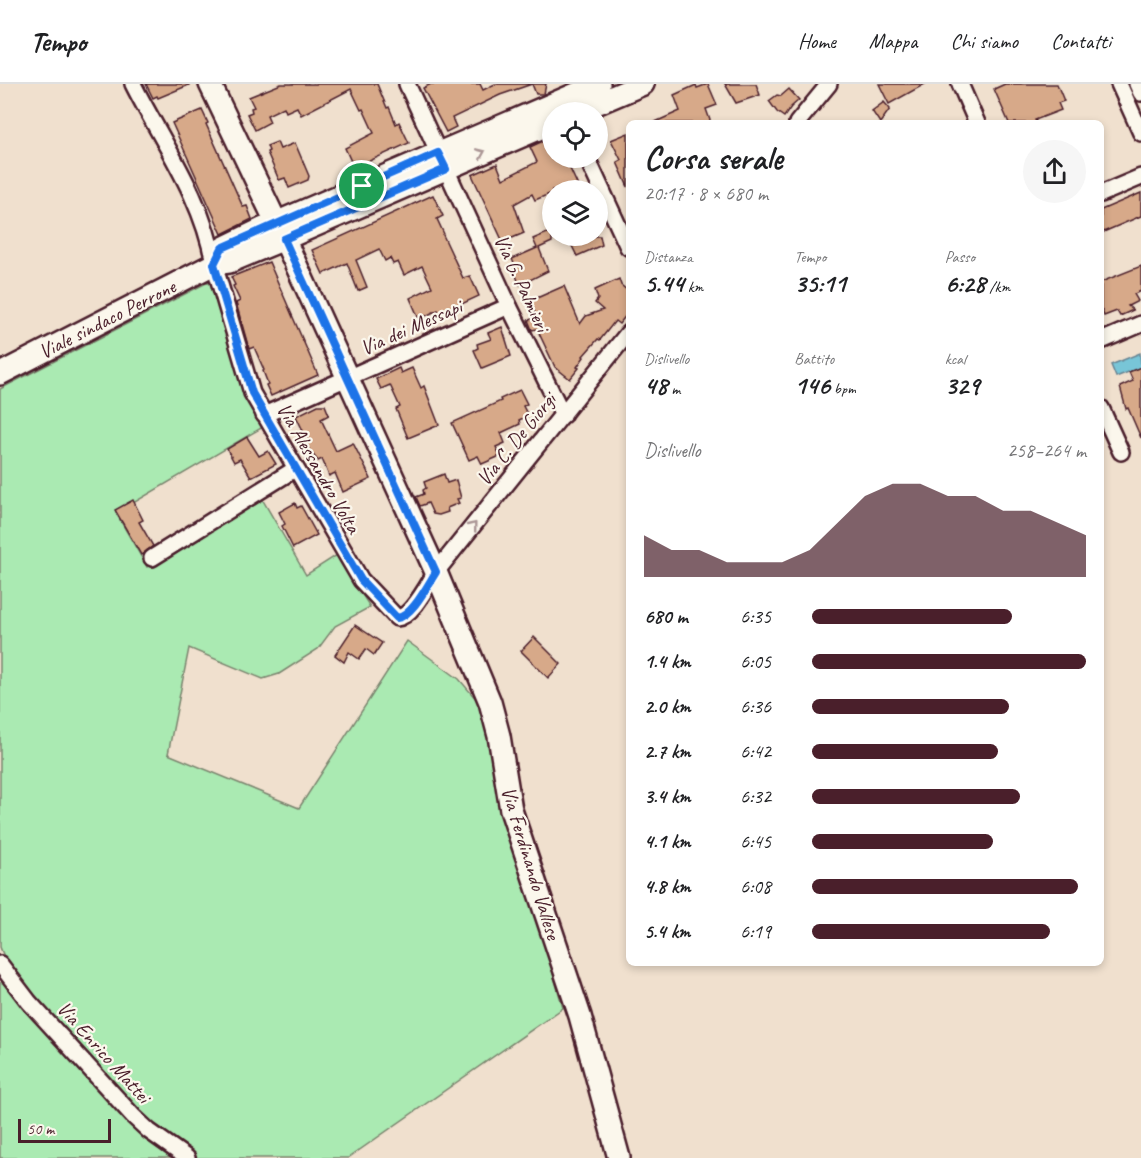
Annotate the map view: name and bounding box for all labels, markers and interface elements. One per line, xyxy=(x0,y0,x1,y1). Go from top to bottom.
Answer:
text: Tempo xyxy=(30,24,86,59)
text: Home xyxy=(798,28,836,54)
text: Mappa xyxy=(869,28,917,54)
text: Chi siamo xyxy=(950,28,1018,54)
text: Contatti xyxy=(1051,28,1111,54)
map controls xyxy=(542,102,608,246)
button: locate xyxy=(542,102,608,168)
text: Corsa serale xyxy=(644,137,783,179)
button: share xyxy=(1023,140,1086,203)
one-way arrow xyxy=(475,149,486,161)
pin xyxy=(336,160,387,211)
icon: arrive xyxy=(345,169,378,202)
button: layers xyxy=(542,180,608,246)
text: 20:17 · 8 × 680 m xyxy=(644,181,768,206)
street label: Via G. Palmieri xyxy=(488,230,557,338)
text: Distanza xyxy=(644,247,692,267)
text: Tempo xyxy=(794,247,826,267)
text: Passo xyxy=(945,247,975,267)
text: 5.44 xyxy=(644,267,684,300)
text: 35:11 xyxy=(794,267,846,300)
text: 6:28 xyxy=(945,267,985,300)
street label: Viale sindaco Perrone xyxy=(34,273,181,365)
text: km xyxy=(684,277,703,297)
text: /km xyxy=(985,277,1010,297)
street label: Via dei Messapi xyxy=(356,292,469,361)
text: Dislivello xyxy=(644,349,689,369)
text: Battito xyxy=(794,349,834,369)
text: kcal xyxy=(945,349,966,369)
text: 48 xyxy=(644,369,667,402)
text: 146 xyxy=(794,369,830,402)
text: 329 xyxy=(945,369,979,402)
text: m xyxy=(667,379,680,399)
text: bpm xyxy=(830,379,856,399)
street label: Via C. De Giorgi xyxy=(471,385,563,491)
street label: Via Alessandro Volta xyxy=(271,398,368,540)
text: Dislivello xyxy=(644,438,700,463)
text: 258–264 m xyxy=(1007,438,1086,463)
one-way arrow xyxy=(465,522,476,533)
text: 680 m xyxy=(644,604,688,629)
text: 6:35 xyxy=(740,604,771,629)
text: 1.4 km xyxy=(644,649,691,674)
text: 6:05 xyxy=(740,649,771,674)
text: 2.0 km xyxy=(644,694,691,719)
text: 6:36 xyxy=(740,694,771,719)
text: 2.7 km xyxy=(644,739,690,764)
text: 6:42 xyxy=(740,739,771,764)
street label: Via Ferdinando Vallese xyxy=(495,783,567,944)
text: 3.4 km xyxy=(644,784,691,809)
text: 6:32 xyxy=(740,784,771,809)
text: 4.1 km xyxy=(644,829,691,854)
text: 6:45 xyxy=(740,829,771,854)
text: 4.8 km xyxy=(644,874,691,899)
text: 6:08 xyxy=(740,874,771,899)
text: 5.4 km xyxy=(644,919,690,944)
text: 6:19 xyxy=(740,919,771,944)
street label: Via Enrico Mattei xyxy=(51,996,159,1111)
scale bar xyxy=(18,1116,111,1144)
text: 50 m xyxy=(27,1119,54,1139)

